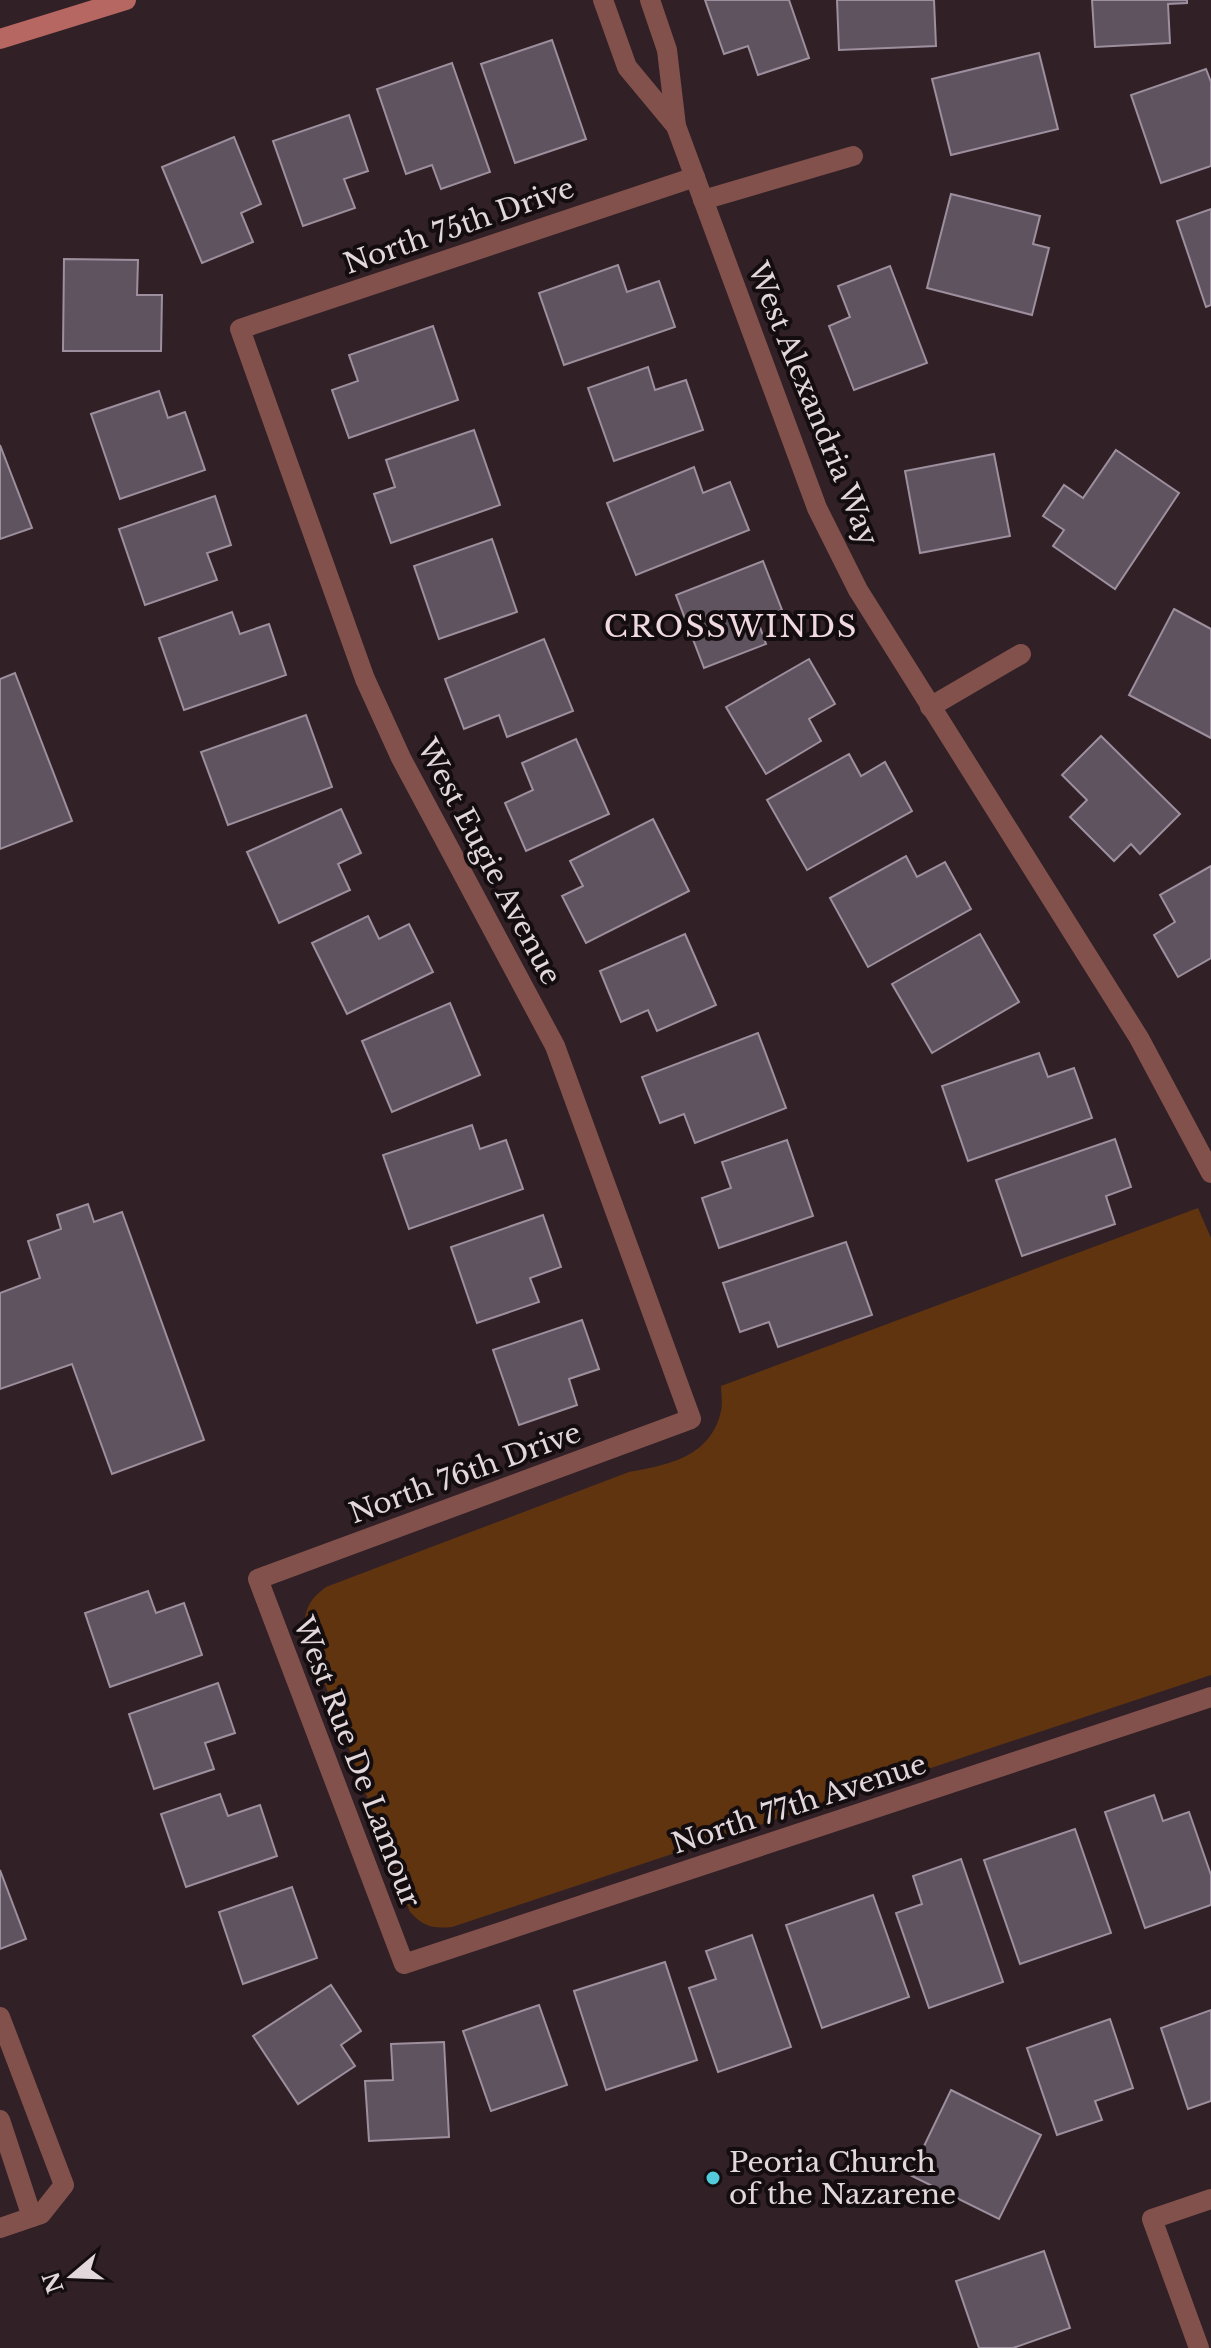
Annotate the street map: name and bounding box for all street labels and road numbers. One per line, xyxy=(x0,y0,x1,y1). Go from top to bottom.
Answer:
street label: North 75th Drive xyxy=(339,170,579,282)
street label: West Alexandria Way xyxy=(740,256,886,551)
street label: West Eugie Avenue xyxy=(409,732,569,991)
street label: North 76th Drive xyxy=(344,1415,586,1531)
street label: West Rue De Lamour xyxy=(285,1611,429,1913)
street label: North 77th Avenue xyxy=(667,1746,931,1862)

